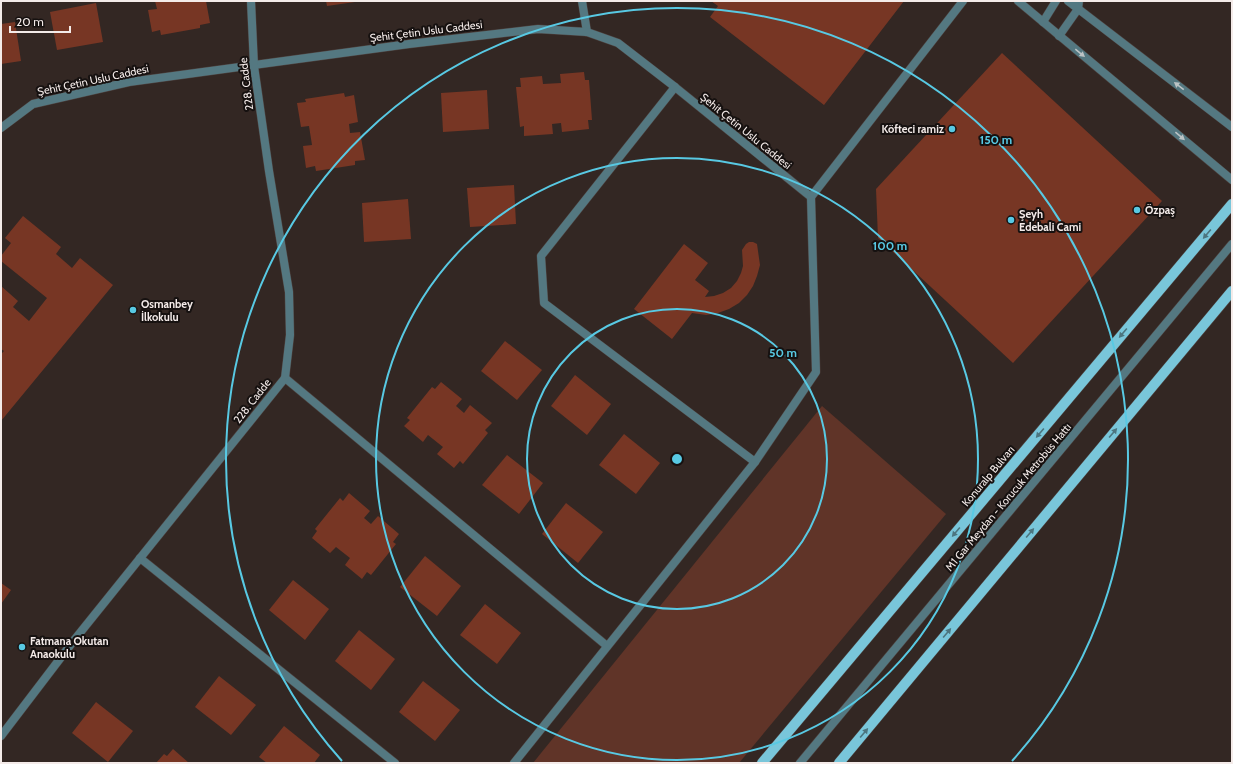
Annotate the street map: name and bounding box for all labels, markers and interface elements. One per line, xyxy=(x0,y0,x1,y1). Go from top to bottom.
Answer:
scale bar xyxy=(10,8,70,34)
text: 20 m xyxy=(16,14,44,29)
street label: Şehit Çetin Uslu Caddesi xyxy=(369,17,483,45)
one-way arrow xyxy=(1074,49,1085,57)
street label: 228. Cadde xyxy=(236,57,256,111)
street label: Şehit Çetin Uslu Caddesi xyxy=(36,61,150,99)
one-way arrow xyxy=(1174,82,1184,90)
street label: Şehit Çetin Uslu Caddesi xyxy=(698,90,794,172)
place label: Köfteci ramiz xyxy=(882,122,945,136)
marker: Köfteci ramiz xyxy=(947,124,957,134)
one-way arrow xyxy=(1175,131,1185,140)
text: 150 m xyxy=(980,132,1012,147)
place label: Özpaş xyxy=(1145,203,1175,217)
marker: Özpaş xyxy=(1132,205,1142,215)
place label: Şeyh Edebali Cami xyxy=(1019,207,1081,234)
marker: Şeyh Edebali Cami xyxy=(1006,215,1016,225)
one-way arrow xyxy=(1202,229,1211,239)
text: 100 m xyxy=(873,238,907,253)
place label: Osmanbey İlkokulu xyxy=(141,297,193,324)
marker: Osmanbey İlkokulu xyxy=(128,305,138,315)
one-way arrow xyxy=(1119,328,1128,339)
text: 50 m xyxy=(769,345,797,360)
street label: 228. Cadde xyxy=(230,376,274,426)
street label: M1 Gar Meydan - Korucuk Metrobüs Hattı xyxy=(942,420,1074,574)
one-way arrow xyxy=(1035,428,1044,438)
one-way arrow xyxy=(1109,428,1118,439)
street label: Konuralp Bulvarı xyxy=(959,443,1017,509)
centre of rings xyxy=(670,452,684,466)
one-way arrow xyxy=(951,527,960,538)
one-way arrow xyxy=(1026,528,1035,539)
one-way arrow xyxy=(942,628,951,638)
place label: Fatmana Okutan Anaokulu xyxy=(30,634,109,661)
marker: Fatmana Okutan Anaokulu xyxy=(17,642,27,652)
one-way arrow xyxy=(859,728,868,738)

